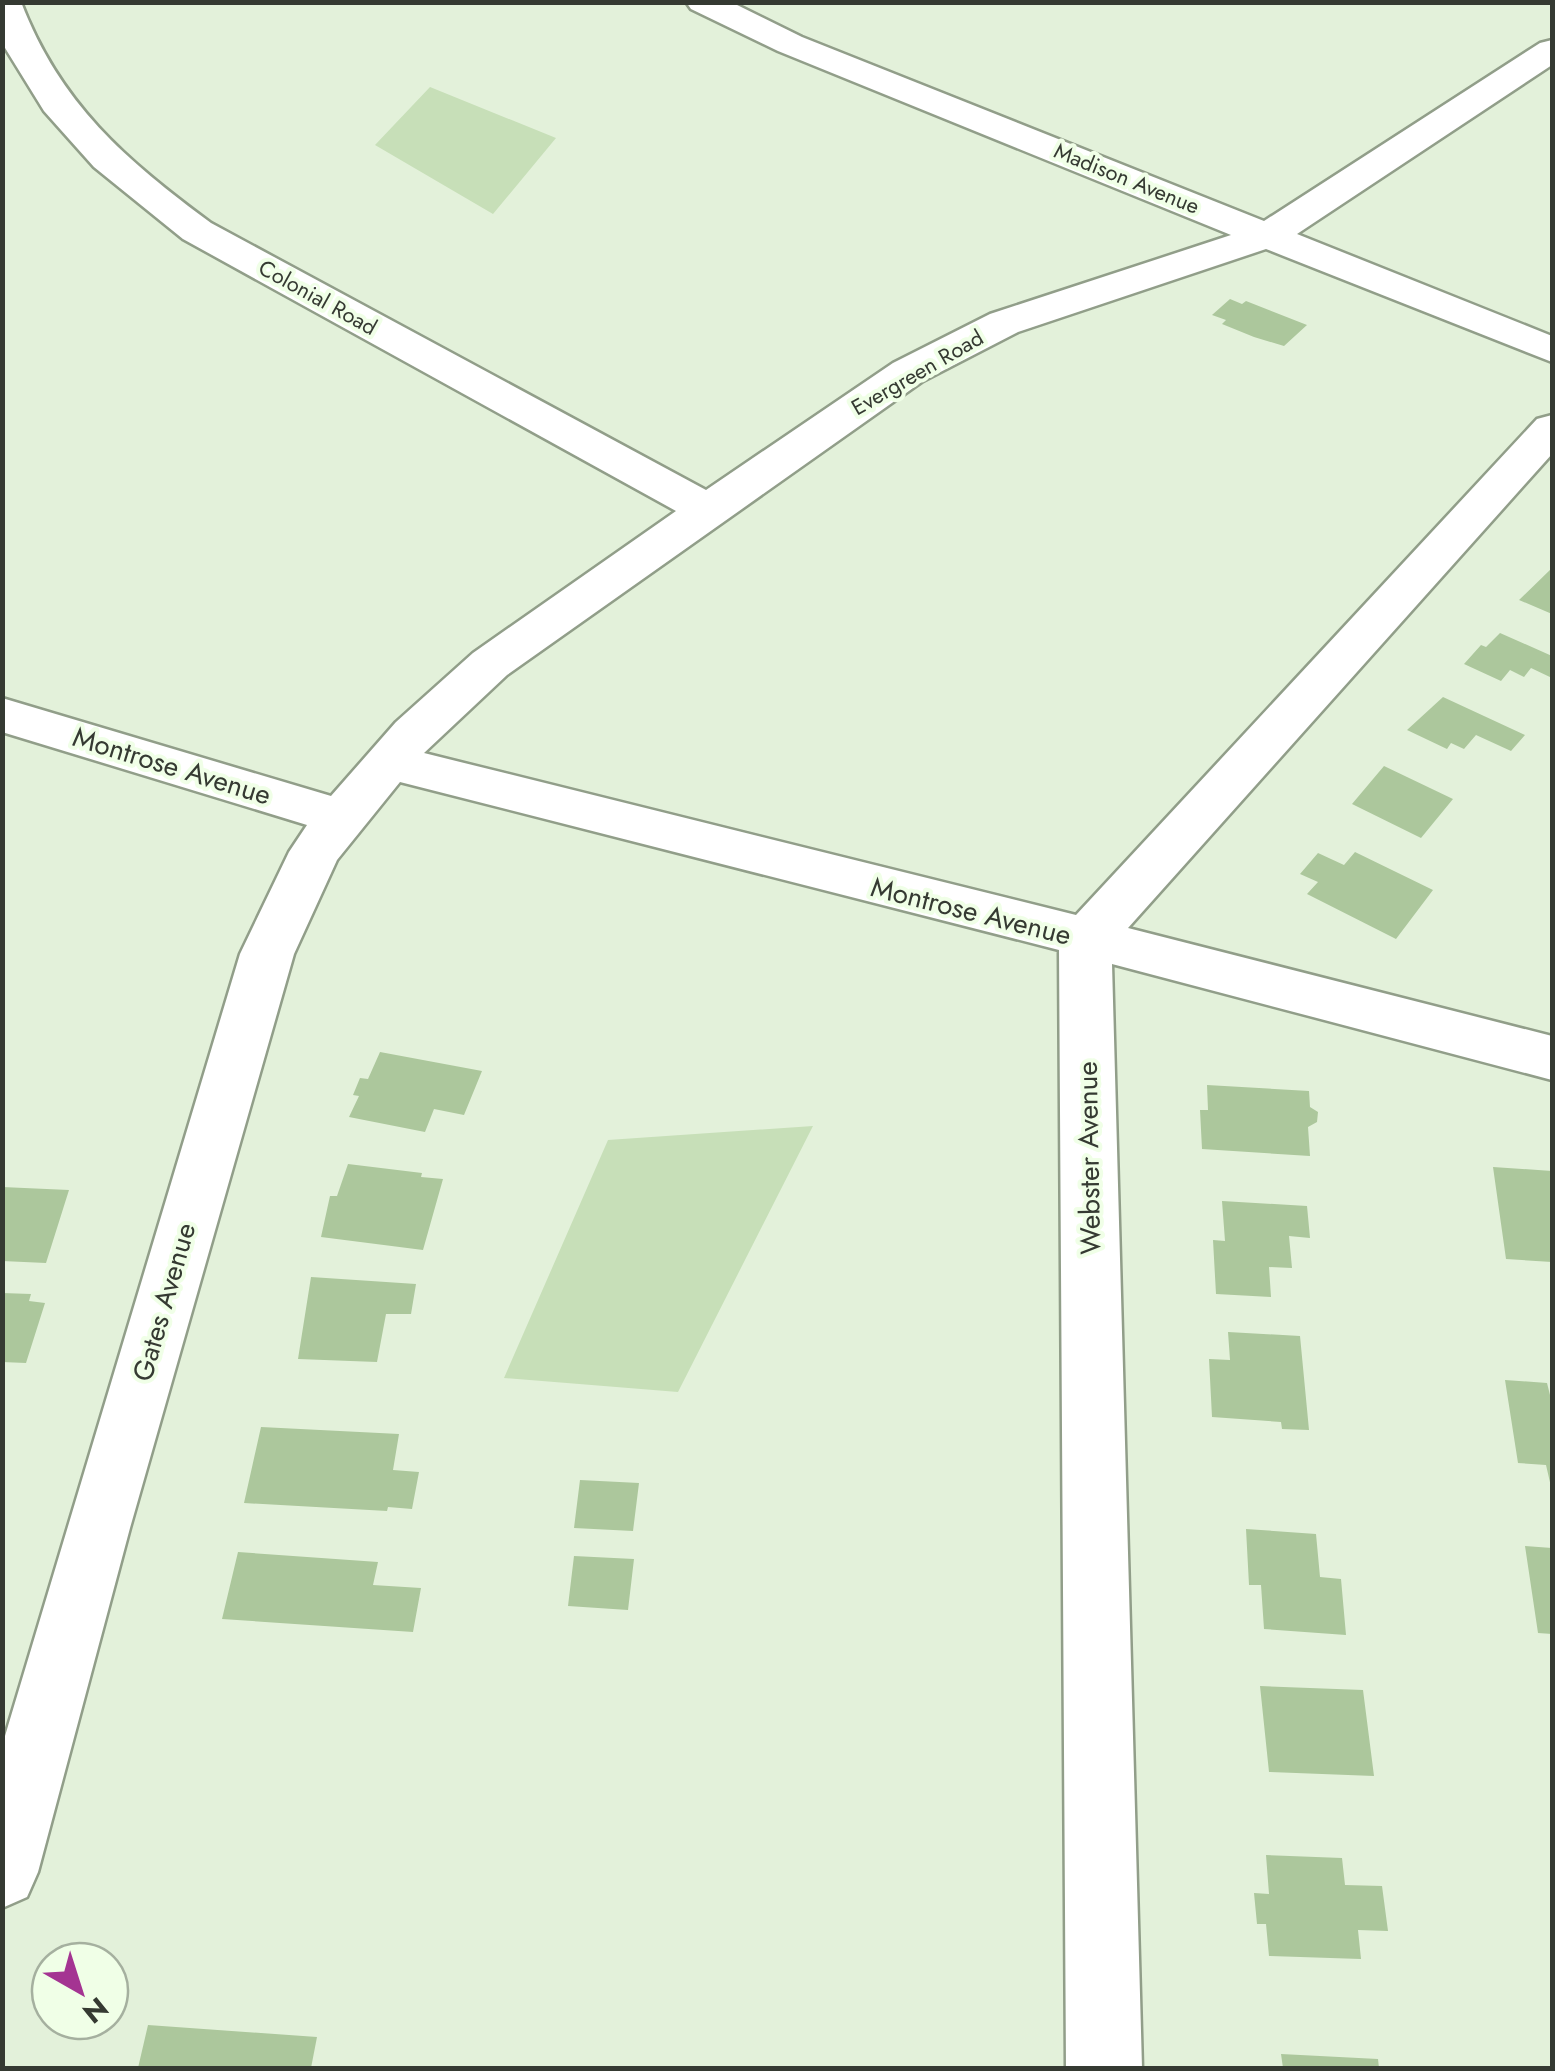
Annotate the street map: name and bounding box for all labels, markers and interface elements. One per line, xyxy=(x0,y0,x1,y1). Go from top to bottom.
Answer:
street label: Madison Avenue xyxy=(1050,134,1204,222)
street label: Colonial Road xyxy=(253,251,383,343)
street label: Evergreen Road xyxy=(845,321,989,423)
street label: Montrose Avenue xyxy=(68,716,276,816)
street label: Montrose Avenue xyxy=(866,866,1076,956)
street label: Webster Avenue xyxy=(1067,1061,1111,1255)
street label: Gates Avenue xyxy=(122,1218,206,1386)
north arrow xyxy=(30,1941,130,2041)
text: N xyxy=(74,1987,117,2033)

